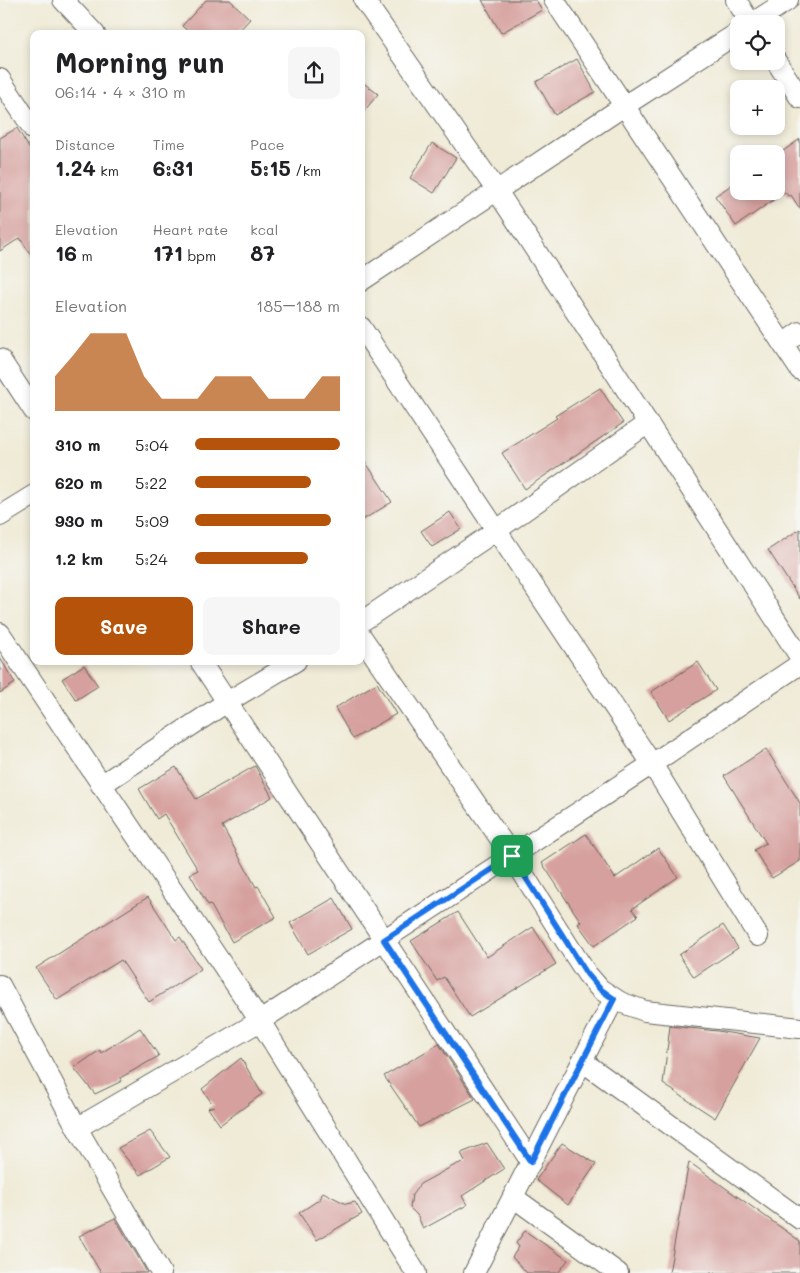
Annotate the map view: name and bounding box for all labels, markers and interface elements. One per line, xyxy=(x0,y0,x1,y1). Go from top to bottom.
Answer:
map controls xyxy=(730,15,785,200)
button: locate xyxy=(730,15,785,70)
text: Morning run xyxy=(55,44,224,80)
button: share xyxy=(288,47,340,99)
button: + xyxy=(730,80,785,135)
text: 06:14 · 4 × 310 m xyxy=(55,81,186,102)
text: Distance xyxy=(55,135,115,154)
text: Time xyxy=(153,135,185,154)
text: Pace xyxy=(250,135,285,154)
button: − xyxy=(730,145,785,200)
text: 1.24 xyxy=(55,154,96,181)
text: 6:31 xyxy=(153,154,194,181)
text: 5:15 xyxy=(250,154,291,181)
text: km xyxy=(96,161,119,180)
text: /km xyxy=(291,161,321,180)
text: Elevation xyxy=(55,220,118,239)
text: Heart rate xyxy=(153,220,228,239)
text: kcal xyxy=(250,220,278,239)
text: 16 xyxy=(55,239,77,266)
text: 171 xyxy=(153,239,183,266)
text: 87 xyxy=(250,239,275,266)
text: m xyxy=(77,246,93,265)
text: bpm xyxy=(183,246,216,265)
text: Elevation xyxy=(55,295,127,316)
text: 185–188 m xyxy=(256,295,340,316)
text: 310 m xyxy=(55,434,100,455)
text: 5:04 xyxy=(135,434,169,455)
text: 620 m xyxy=(55,472,102,493)
text: 5:22 xyxy=(135,472,167,493)
text: 930 m xyxy=(55,510,103,531)
text: 5:09 xyxy=(135,510,169,531)
text: 1.2 km xyxy=(55,548,103,569)
text: 5:24 xyxy=(135,548,168,569)
button: Save xyxy=(55,597,193,655)
button: Share xyxy=(203,597,340,655)
pin xyxy=(491,835,533,877)
icon: arrive xyxy=(498,842,526,870)

